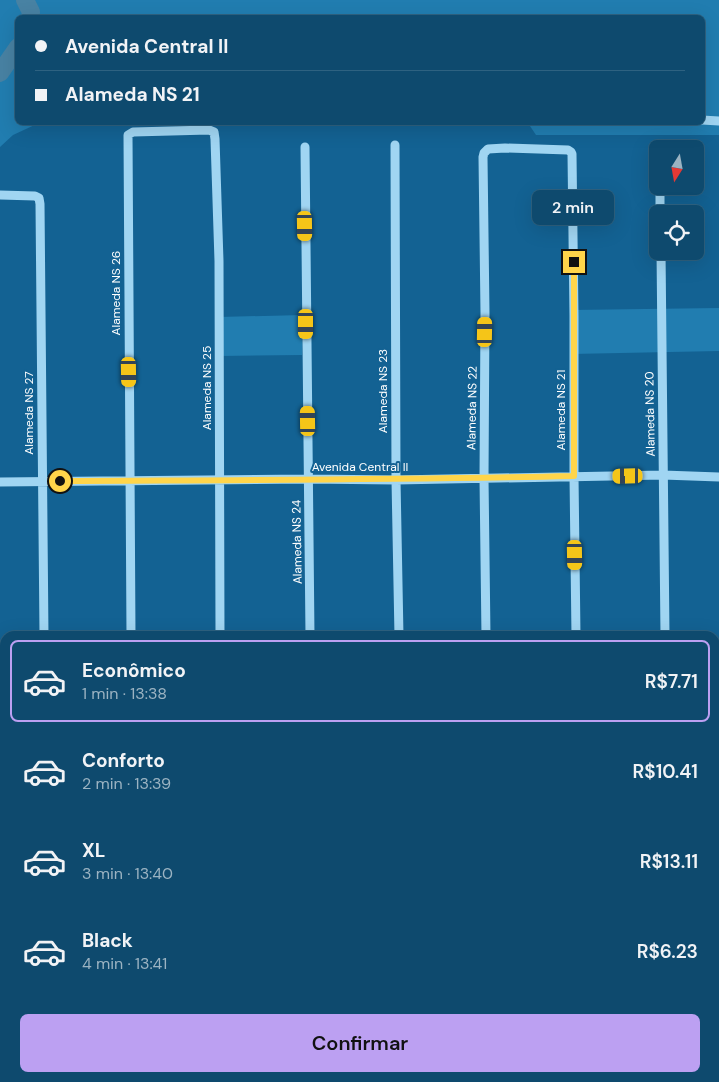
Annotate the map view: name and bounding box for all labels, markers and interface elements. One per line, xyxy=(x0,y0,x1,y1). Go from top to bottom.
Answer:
text: Avenida Central II xyxy=(65,34,228,59)
text: Alameda NS 21 xyxy=(65,82,200,107)
north arrow xyxy=(649,140,704,195)
map controls xyxy=(649,140,704,260)
callout: 2 min xyxy=(533,190,615,224)
text: 2 min xyxy=(552,197,594,218)
button: locate xyxy=(649,205,704,260)
car xyxy=(297,211,312,241)
street label: Alameda NS 26 xyxy=(108,251,124,335)
route end xyxy=(563,251,585,273)
car xyxy=(298,309,313,339)
car xyxy=(477,317,492,347)
street label: Alameda NS 25 xyxy=(199,346,215,430)
street label: Alameda NS 23 xyxy=(375,349,391,433)
car xyxy=(121,357,136,387)
street label: Alameda NS 22 xyxy=(463,366,481,450)
street label: Alameda NS 21 xyxy=(553,369,569,451)
street label: Alameda NS 27 xyxy=(21,371,37,455)
street label: Alameda NS 20 xyxy=(641,371,659,457)
car xyxy=(300,406,315,436)
street label: Avenida Central II xyxy=(312,459,408,475)
car xyxy=(612,468,643,484)
route start xyxy=(49,470,71,492)
street label: Alameda NS 24 xyxy=(288,500,306,584)
car xyxy=(567,540,582,570)
text: Econômico xyxy=(82,658,186,683)
icon: car xyxy=(22,659,67,704)
text: R$7.71 xyxy=(645,669,698,694)
text: 1 min · 13:38 xyxy=(82,683,167,704)
text: Conforto xyxy=(82,748,165,773)
icon: car xyxy=(22,749,67,794)
text: R$10.41 xyxy=(633,759,698,784)
text: 2 min · 13:39 xyxy=(82,773,171,794)
text: XL xyxy=(82,838,105,863)
icon: car xyxy=(22,839,67,884)
text: R$13.11 xyxy=(640,849,698,874)
text: 3 min · 13:40 xyxy=(82,863,173,884)
text: Black xyxy=(82,928,133,953)
icon: car xyxy=(22,929,67,974)
text: R$6.23 xyxy=(637,939,698,964)
text: 4 min · 13:41 xyxy=(82,953,167,974)
button: Confirmar xyxy=(20,1014,700,1072)

